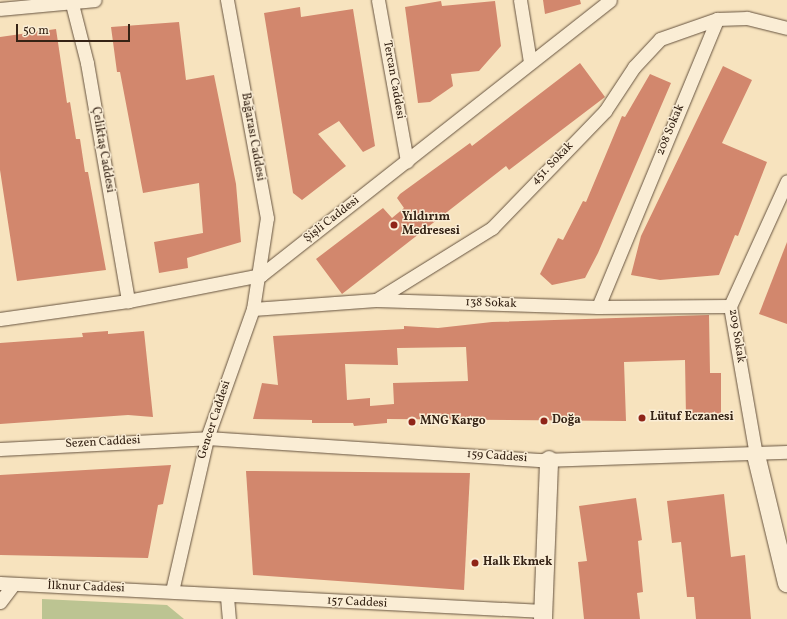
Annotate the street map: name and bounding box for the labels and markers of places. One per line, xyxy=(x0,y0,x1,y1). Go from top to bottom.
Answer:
place label: Yıldırım Medresesi xyxy=(402,211,460,239)
marker: Yıldırım Medresesi xyxy=(389,220,399,230)
place label: Lütuf Eczanesi xyxy=(650,411,733,425)
marker: Lütuf Eczanesi xyxy=(637,413,647,423)
place label: Doğa xyxy=(552,414,581,428)
place label: MNG Kargo xyxy=(420,415,486,429)
marker: Doğa xyxy=(539,416,549,426)
marker: MNG Kargo xyxy=(407,417,417,427)
place label: Halk Ekmek xyxy=(483,556,552,570)
marker: Halk Ekmek xyxy=(470,558,480,568)

